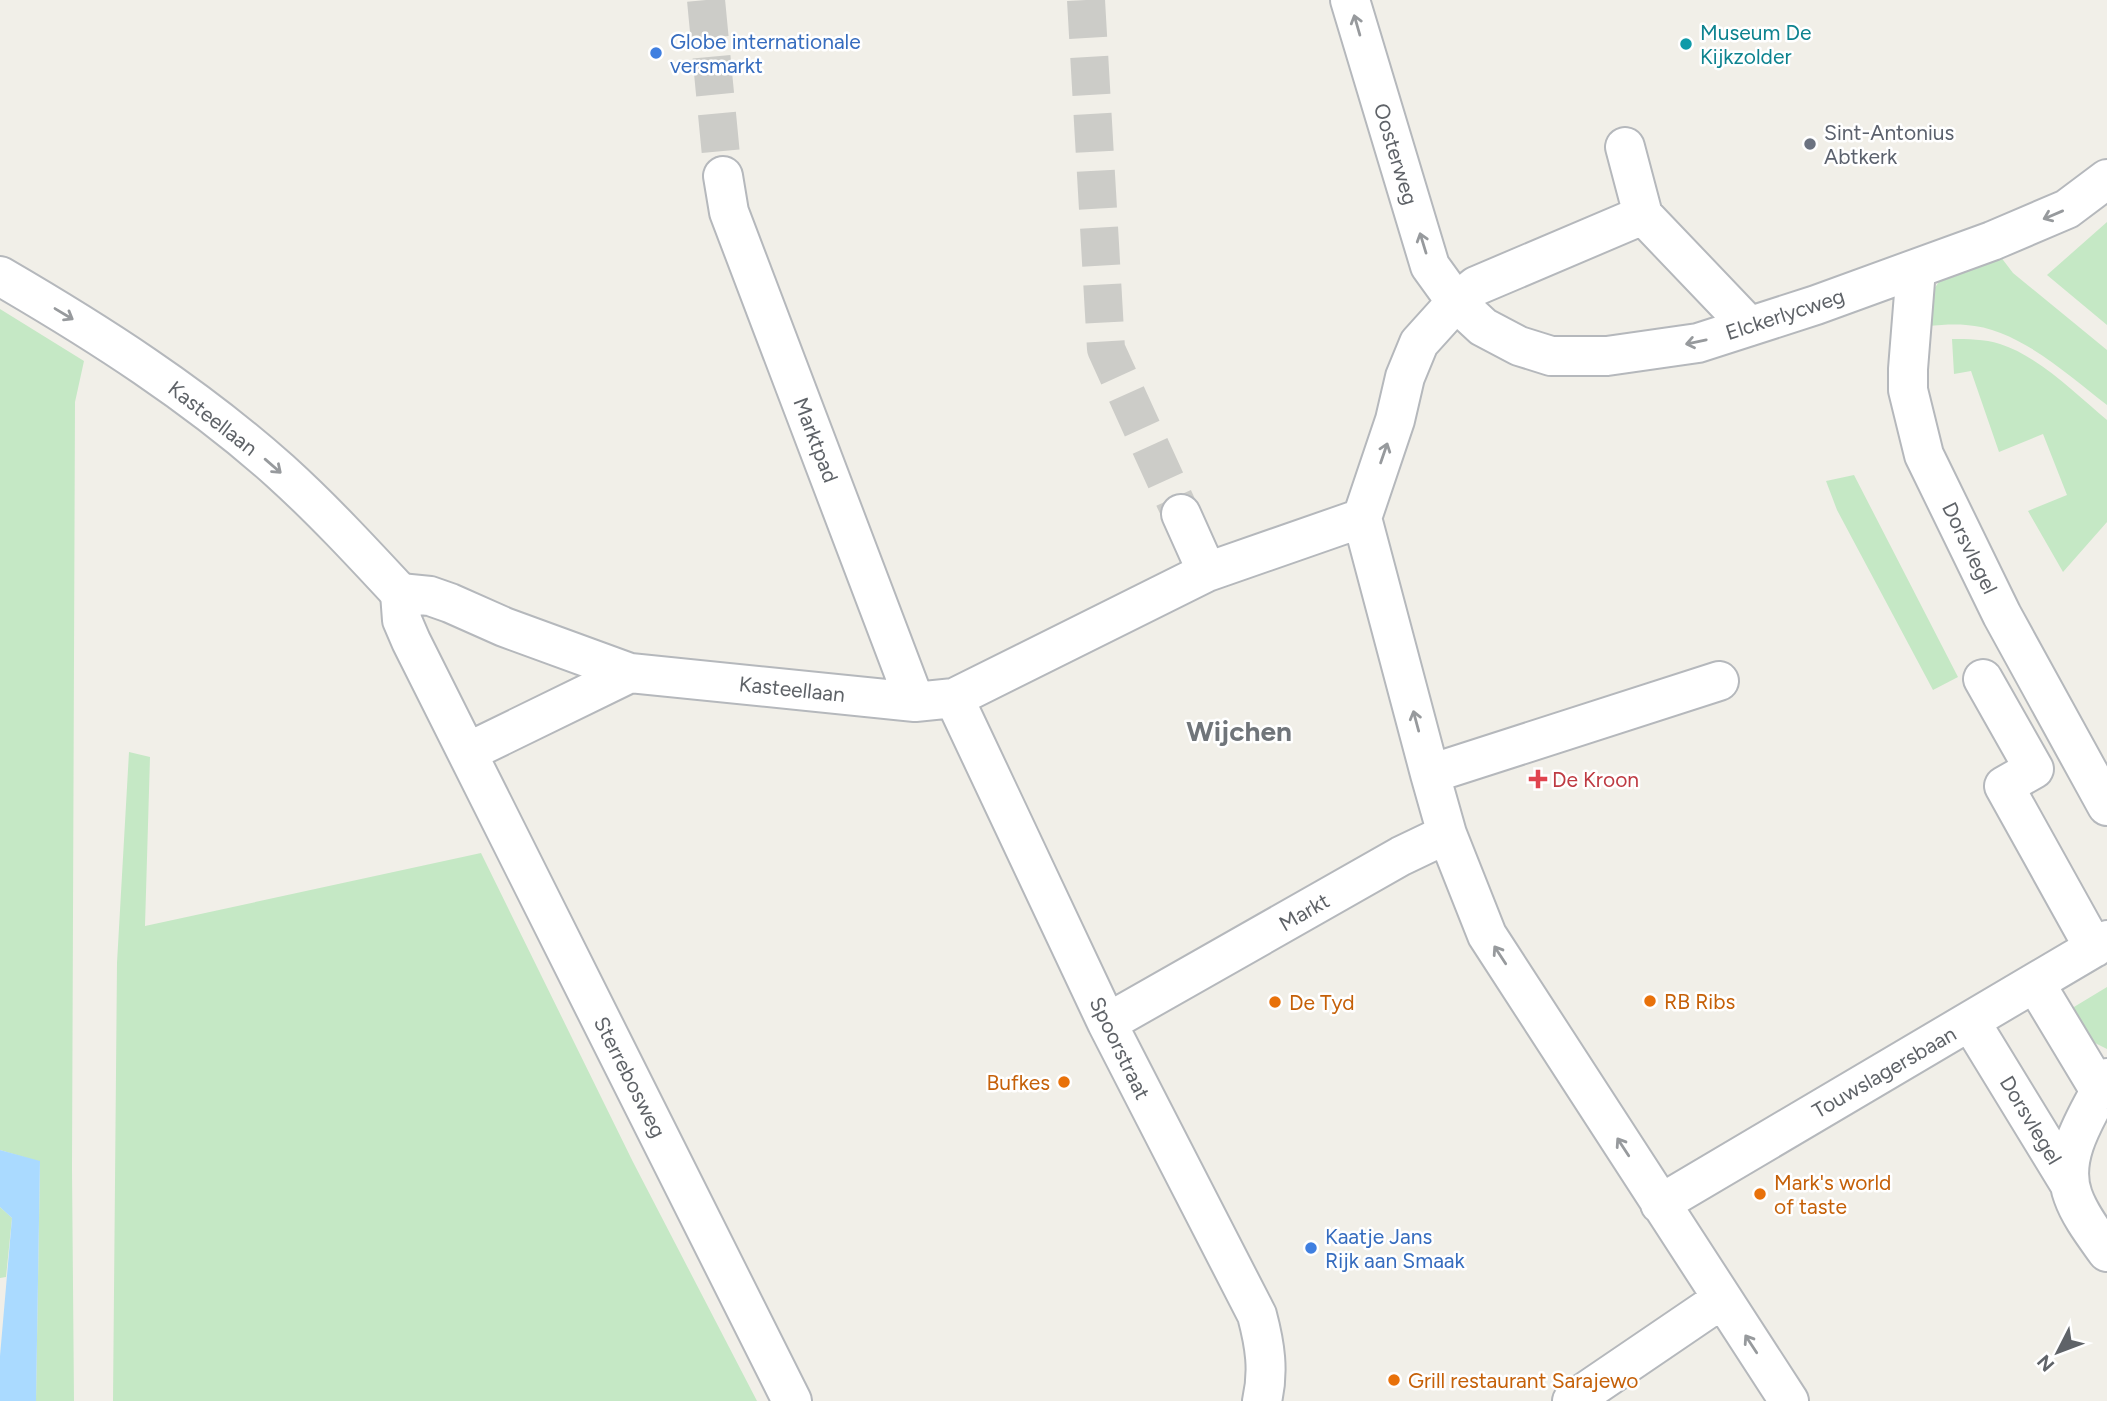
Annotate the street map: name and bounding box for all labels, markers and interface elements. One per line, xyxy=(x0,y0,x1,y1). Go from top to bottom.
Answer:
one-way arrow xyxy=(1350,14,1363,36)
place label: Museum De Kijkzolder xyxy=(1700,20,1811,69)
place label: Globe internationale versmarkt xyxy=(670,29,861,78)
marker: Museum De Kijkzolder xyxy=(1678,36,1694,52)
marker: Globe internationale versmarkt xyxy=(648,45,664,61)
street label: Oosterweg xyxy=(1369,100,1423,208)
place label: Sint-Antonius Abtkerk xyxy=(1824,120,1954,169)
marker: Sint-Antonius Abtkerk xyxy=(1802,136,1818,152)
one-way arrow xyxy=(2042,209,2064,222)
one-way arrow xyxy=(1415,232,1428,254)
street label: Elckerlycweg xyxy=(1722,283,1848,345)
one-way arrow xyxy=(54,308,74,322)
one-way arrow xyxy=(1685,336,1708,350)
street label: Kasteellaan xyxy=(163,375,263,461)
street label: Marktpad xyxy=(788,394,844,486)
one-way arrow xyxy=(1379,443,1391,465)
one-way arrow xyxy=(264,458,282,474)
street label: Dorsvlegel xyxy=(1937,498,2003,598)
street label: Kasteellaan xyxy=(738,671,846,707)
one-way arrow xyxy=(1409,711,1422,733)
district label: Wijchen xyxy=(1186,714,1292,748)
place label: De Kroon xyxy=(1552,767,1639,792)
marker: De Kroon xyxy=(1530,771,1546,787)
street label: Markt xyxy=(1274,888,1334,936)
one-way arrow xyxy=(1493,946,1508,965)
place label: RB Ribs xyxy=(1664,989,1735,1014)
place label: De Tyd xyxy=(1289,990,1355,1015)
street label: Spoorstraat xyxy=(1084,993,1156,1103)
marker: RB Ribs xyxy=(1642,993,1658,1009)
marker: De Tyd xyxy=(1267,994,1283,1010)
street label: Sterrebosweg xyxy=(589,1012,671,1142)
street label: Touwslagersbaan xyxy=(1808,1021,1960,1123)
place label: Bufkes xyxy=(986,1070,1050,1095)
street label: Dorsvlegel xyxy=(1995,1071,2067,1169)
marker: Bufkes xyxy=(1056,1074,1072,1090)
one-way arrow xyxy=(1616,1137,1630,1157)
place label: Mark's world of taste xyxy=(1774,1170,1891,1219)
marker: Mark's world of taste xyxy=(1752,1186,1768,1202)
place label: Kaatje Jans Rijk aan Smaak xyxy=(1325,1224,1466,1273)
marker: Kaatje Jans Rijk aan Smaak xyxy=(1303,1240,1319,1256)
north arrow xyxy=(2023,1317,2093,1387)
one-way arrow xyxy=(1744,1335,1759,1354)
text: N xyxy=(2032,1350,2059,1376)
place label: Grill restaurant Sarajewo xyxy=(1408,1368,1638,1393)
marker: Grill restaurant Sarajewo xyxy=(1386,1372,1402,1388)

